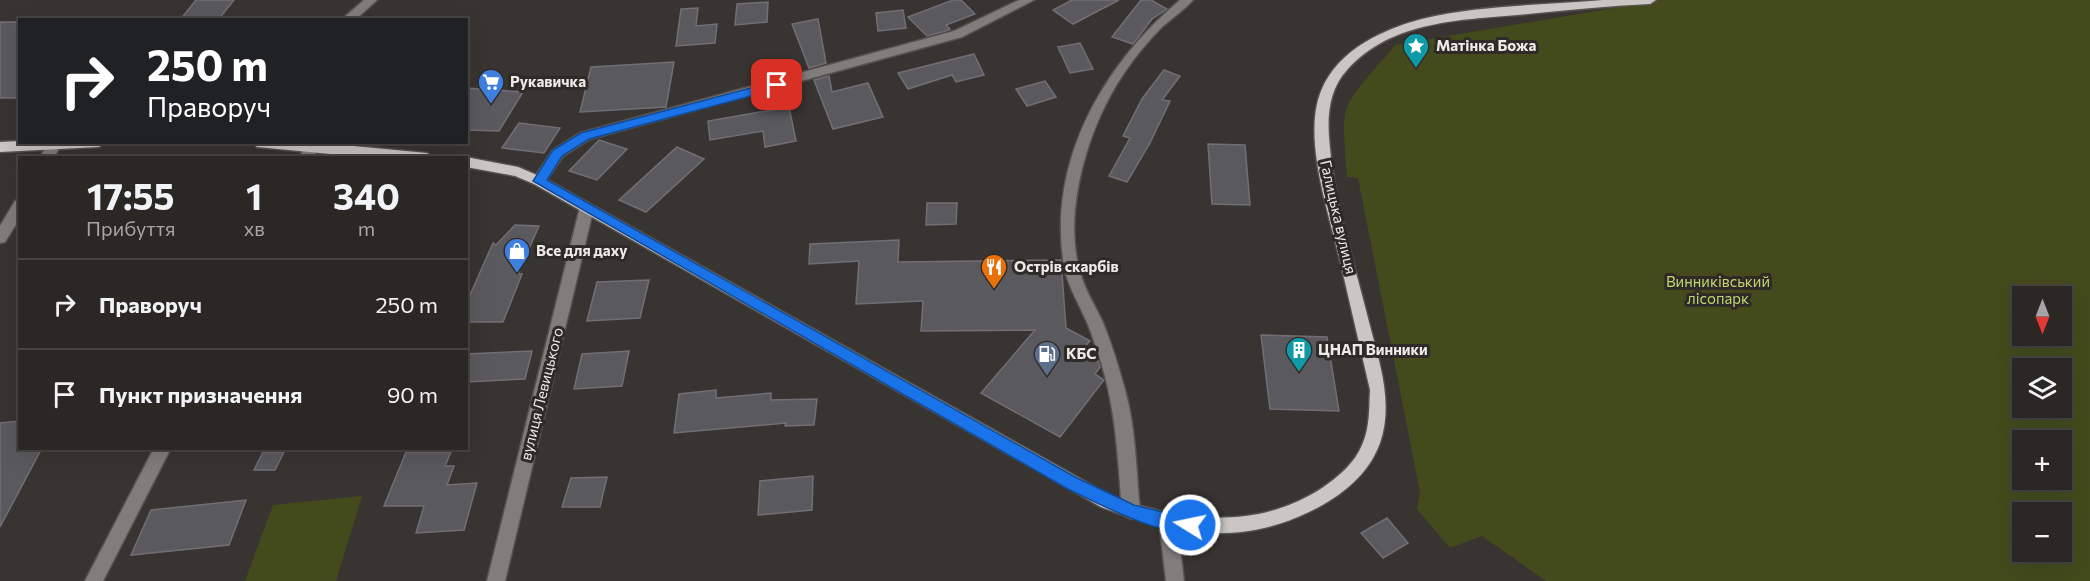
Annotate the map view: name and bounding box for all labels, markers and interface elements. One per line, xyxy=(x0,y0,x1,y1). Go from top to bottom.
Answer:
place icon: Матінка Божа xyxy=(1401,31,1431,69)
place label: Матінка Божа xyxy=(1436,36,1536,54)
text: 250 m xyxy=(147,38,268,90)
icon: right xyxy=(48,42,126,120)
pin xyxy=(751,59,802,110)
supermarket icon: Рукавичка xyxy=(476,67,506,105)
icon: arrive xyxy=(760,68,793,101)
place label: Рукавичка xyxy=(510,72,586,90)
text: Праворуч xyxy=(147,90,271,123)
street label: Галицька вулиця xyxy=(1317,158,1361,276)
text: 17:55 xyxy=(87,173,175,217)
text: 1 xyxy=(246,173,262,217)
text: 340 xyxy=(333,173,400,217)
text: Прибуття xyxy=(86,216,176,240)
text: хв xyxy=(244,216,265,240)
text: m xyxy=(358,216,375,240)
shop icon: Все для даху xyxy=(502,236,532,274)
place label: Все для даху xyxy=(536,241,628,259)
restaurant icon: Острів скарбів xyxy=(979,252,1009,290)
place label: Острів скарбів xyxy=(1014,257,1119,275)
park label: Винниківський лісопарк xyxy=(1666,272,1770,307)
north arrow xyxy=(2012,286,2072,346)
map controls xyxy=(2012,286,2072,562)
icon: right xyxy=(48,288,81,321)
text: Праворуч xyxy=(99,291,202,318)
text: 250 m xyxy=(375,291,438,318)
street label: вулиця Левицького xyxy=(516,325,566,462)
building icon: ЦНАП Винники xyxy=(1284,335,1314,373)
fuel station icon: КБС xyxy=(1032,339,1062,377)
place label: ЦНАП Винники xyxy=(1318,340,1428,358)
place label: КБС xyxy=(1066,344,1096,362)
button: layers xyxy=(2012,358,2072,418)
icon: arrive xyxy=(48,378,81,411)
text: Пункт призначення xyxy=(99,381,302,408)
text: 90 m xyxy=(387,381,438,408)
button: + xyxy=(2012,430,2072,490)
position arrow xyxy=(1158,493,1222,557)
button: − xyxy=(2012,502,2072,562)

